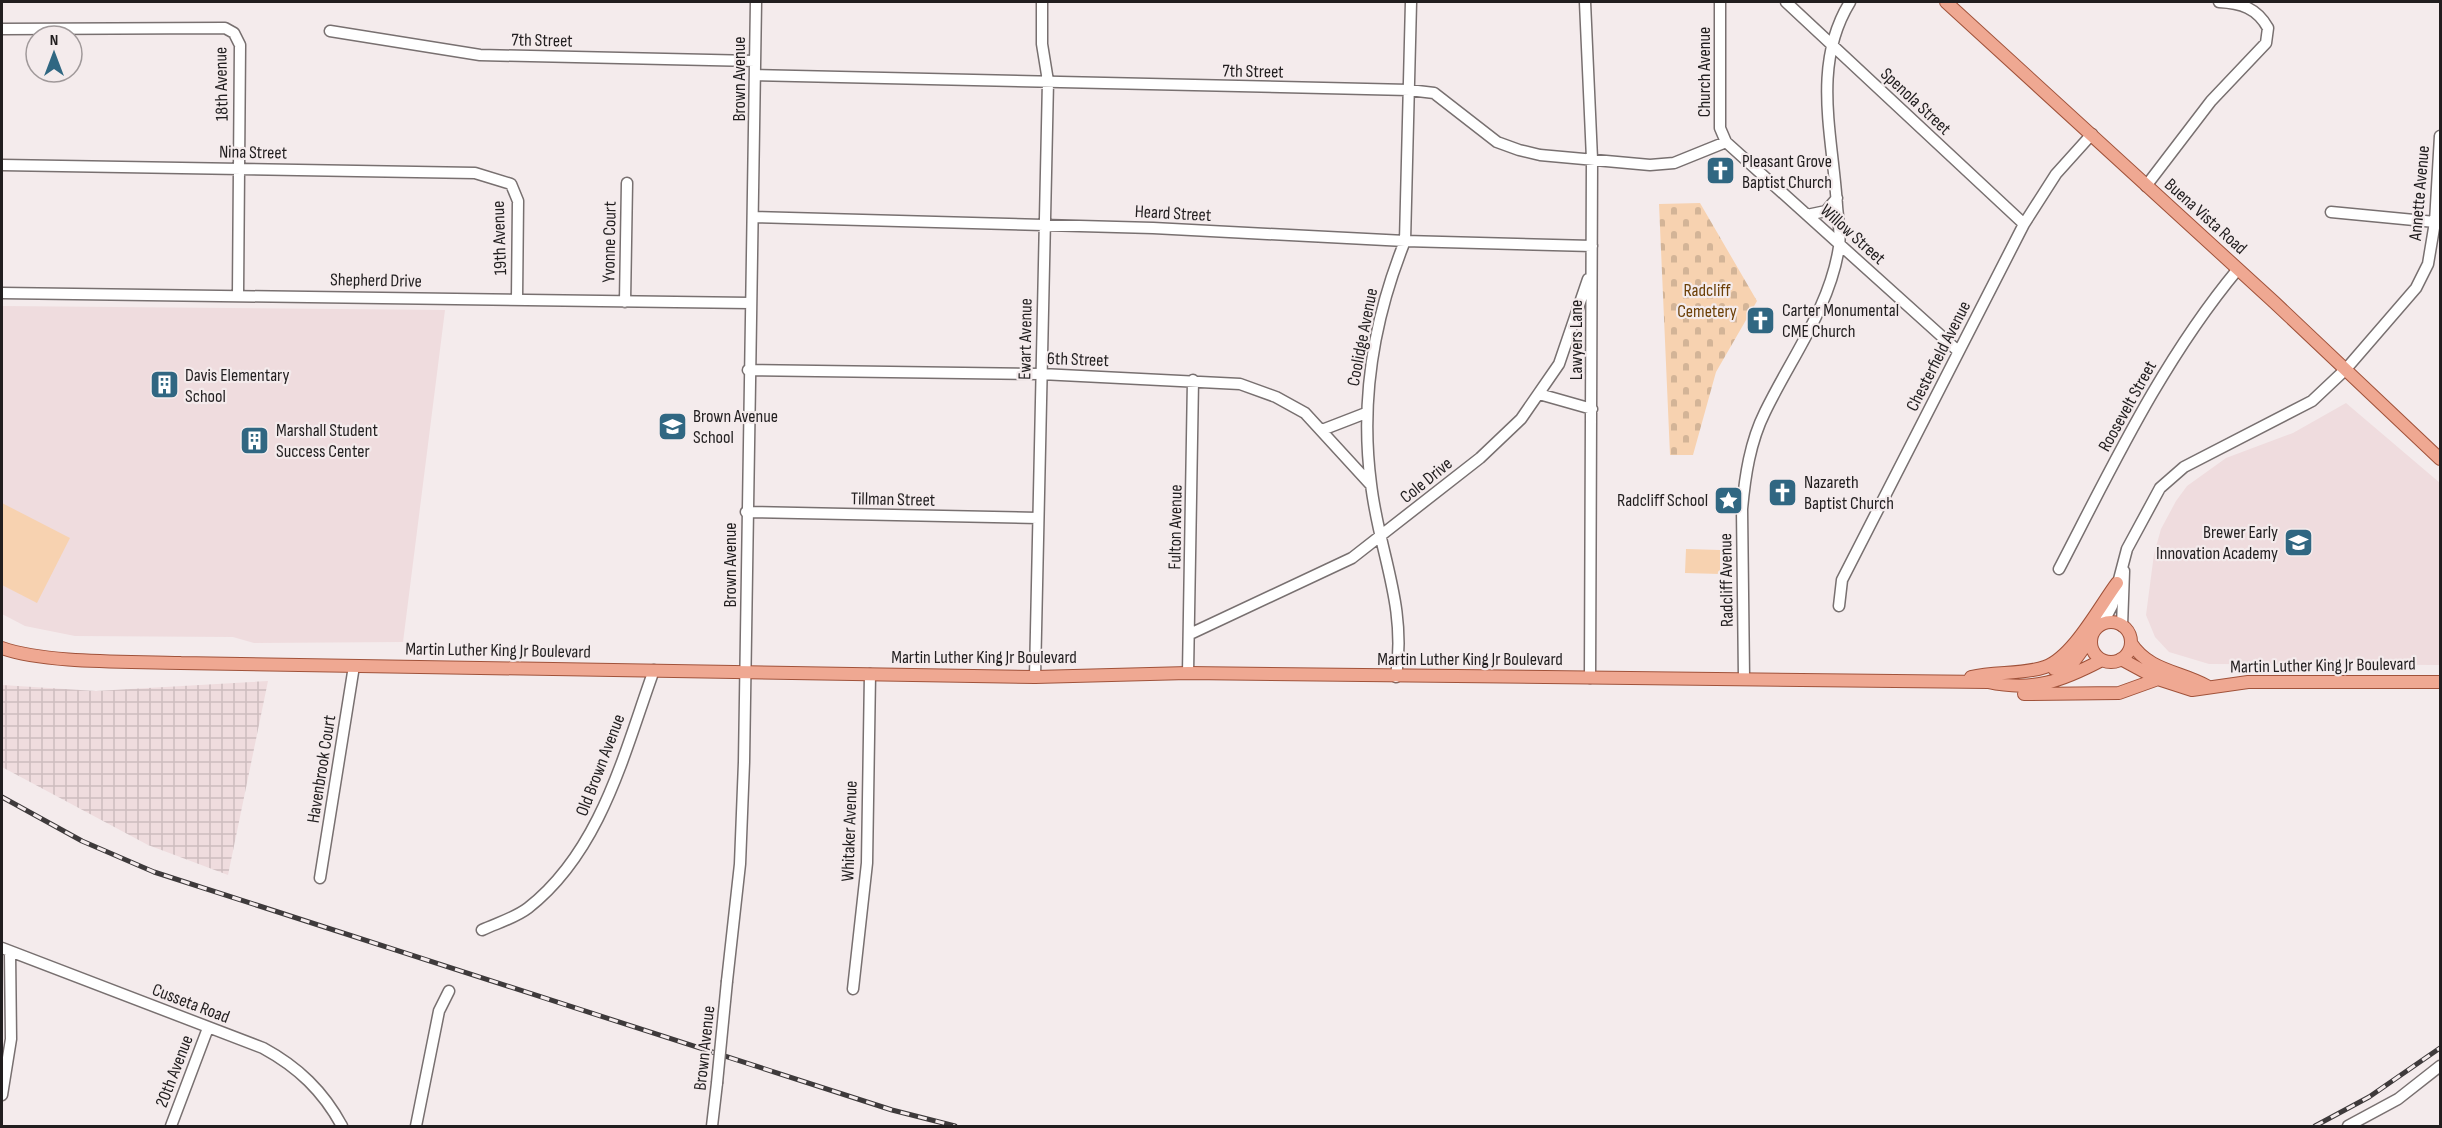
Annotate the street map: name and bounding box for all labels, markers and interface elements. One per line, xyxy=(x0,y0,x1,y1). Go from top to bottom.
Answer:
north arrow xyxy=(24,24,84,84)
street label: Church Avenue xyxy=(1694,27,1715,117)
street label: 7th Street xyxy=(511,29,573,52)
text: N xyxy=(50,31,58,50)
street label: Brown Avenue xyxy=(729,37,750,121)
street label: 18th Avenue xyxy=(210,47,233,121)
street label: 7th Street xyxy=(1222,60,1284,83)
street label: Spenola Street xyxy=(1876,63,1956,140)
street label: Nina Street xyxy=(219,141,288,164)
street label: Annette Avenue xyxy=(2405,145,2434,243)
place label: Pleasant Grove Baptist Church xyxy=(1742,151,1832,193)
church icon: Pleasant Grove Baptist Church xyxy=(1705,155,1737,187)
street label: Buena Vista Road xyxy=(2160,174,2251,259)
street label: 19th Avenue xyxy=(488,200,511,276)
street label: Willow Street xyxy=(1816,200,1890,269)
street label: Yvonne Court xyxy=(598,201,621,283)
street label: Heard Street xyxy=(1134,201,1212,226)
street label: Shepherd Drive xyxy=(330,269,422,292)
park label: Radcliff Cemetery xyxy=(1677,280,1737,322)
street label: Coolidge Avenue xyxy=(1343,286,1382,388)
street label: Ewart Avenue xyxy=(1014,298,1037,380)
street label: Chesterfield Avenue xyxy=(1902,298,1975,415)
street label: Lawyers Lane xyxy=(1566,300,1587,380)
place label: Carter Monumental CME Church xyxy=(1782,300,1899,342)
church icon: Carter Monumental CME Church xyxy=(1745,304,1777,336)
street label: 6th Street xyxy=(1047,348,1110,371)
street label: Roosevelt Street xyxy=(2094,357,2161,455)
place label: Davis Elementary School xyxy=(185,365,289,407)
building icon: Davis Elementary School xyxy=(148,369,180,401)
place label: Brown Avenue School xyxy=(693,406,778,448)
school or university icon: Brown Avenue School xyxy=(656,410,688,442)
place label: Marshall Student Success Center xyxy=(276,420,378,462)
building icon: Marshall Student Success Center xyxy=(239,424,271,456)
street label: Cole Drive xyxy=(1396,453,1457,508)
place label: Nazareth Baptist Church xyxy=(1804,472,1894,514)
church icon: Nazareth Baptist Church xyxy=(1767,476,1799,508)
street label: Fulton Avenue xyxy=(1164,484,1187,570)
place icon: Radcliff School xyxy=(1713,484,1745,516)
street label: Tillman Street xyxy=(851,488,936,511)
place label: Radcliff School xyxy=(1617,490,1708,511)
place label: Brewer Early Innovation Academy xyxy=(2156,522,2278,564)
street label: Brown Avenue xyxy=(720,523,741,607)
school or university icon: Brewer Early Innovation Academy xyxy=(2283,526,2315,558)
street label: Radcliff Avenue xyxy=(1715,533,1738,627)
street label: Martin Luther King Jr Boulevard xyxy=(405,638,591,663)
street label: Martin Luther King Jr Boulevard xyxy=(891,647,1077,668)
street label: Martin Luther King Jr Boulevard xyxy=(1377,649,1563,670)
street label: Martin Luther King Jr Boulevard xyxy=(2230,653,2416,678)
street label: Old Brown Avenue xyxy=(571,711,630,819)
street label: Havenbrook Court xyxy=(303,713,340,825)
street label: Whitaker Avenue xyxy=(837,780,862,882)
street label: Cusseta Road xyxy=(149,979,233,1028)
street label: Brown Avenue xyxy=(690,1005,719,1091)
street label: 20th Avenue xyxy=(151,1032,198,1110)

